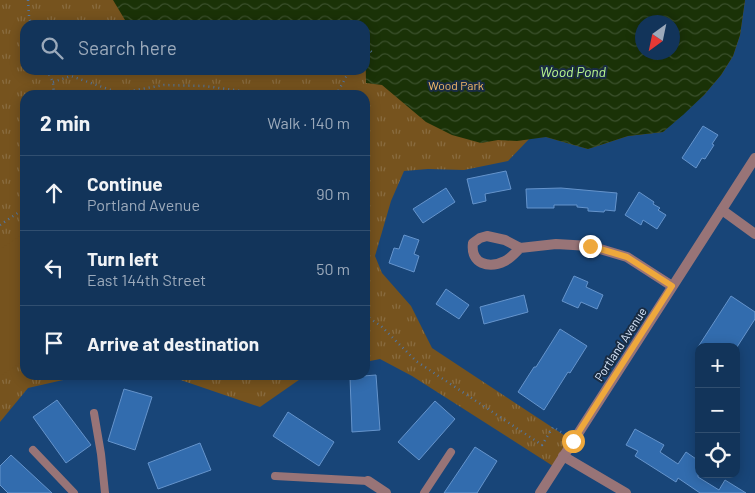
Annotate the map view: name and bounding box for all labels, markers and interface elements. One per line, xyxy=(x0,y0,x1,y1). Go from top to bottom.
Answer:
north arrow xyxy=(635,15,680,60)
search box xyxy=(20,20,370,75)
icon: search xyxy=(38,34,66,62)
text: Search here xyxy=(78,36,177,59)
water label: Wood Pond xyxy=(540,63,607,80)
park label: Wood Park xyxy=(428,78,484,92)
text: 2 min xyxy=(40,110,90,135)
text: Walk · 140 m xyxy=(267,113,350,132)
text: Continue xyxy=(87,172,163,195)
icon: ahead xyxy=(40,179,68,207)
text: 90 m xyxy=(316,184,350,203)
text: Portland Avenue xyxy=(87,195,200,214)
route end xyxy=(579,235,602,258)
text: Turn left xyxy=(87,247,158,270)
icon: left xyxy=(40,254,68,282)
text: 50 m xyxy=(316,259,350,278)
text: East 144th Street xyxy=(87,270,206,289)
street label: Portland Avenue xyxy=(591,305,649,383)
icon: arrive xyxy=(40,329,68,357)
text: Arrive at destination xyxy=(87,332,259,355)
map controls xyxy=(695,343,740,478)
button: + xyxy=(695,343,740,388)
button: − xyxy=(695,388,740,433)
route start xyxy=(562,430,585,453)
button: locate xyxy=(695,433,740,478)

